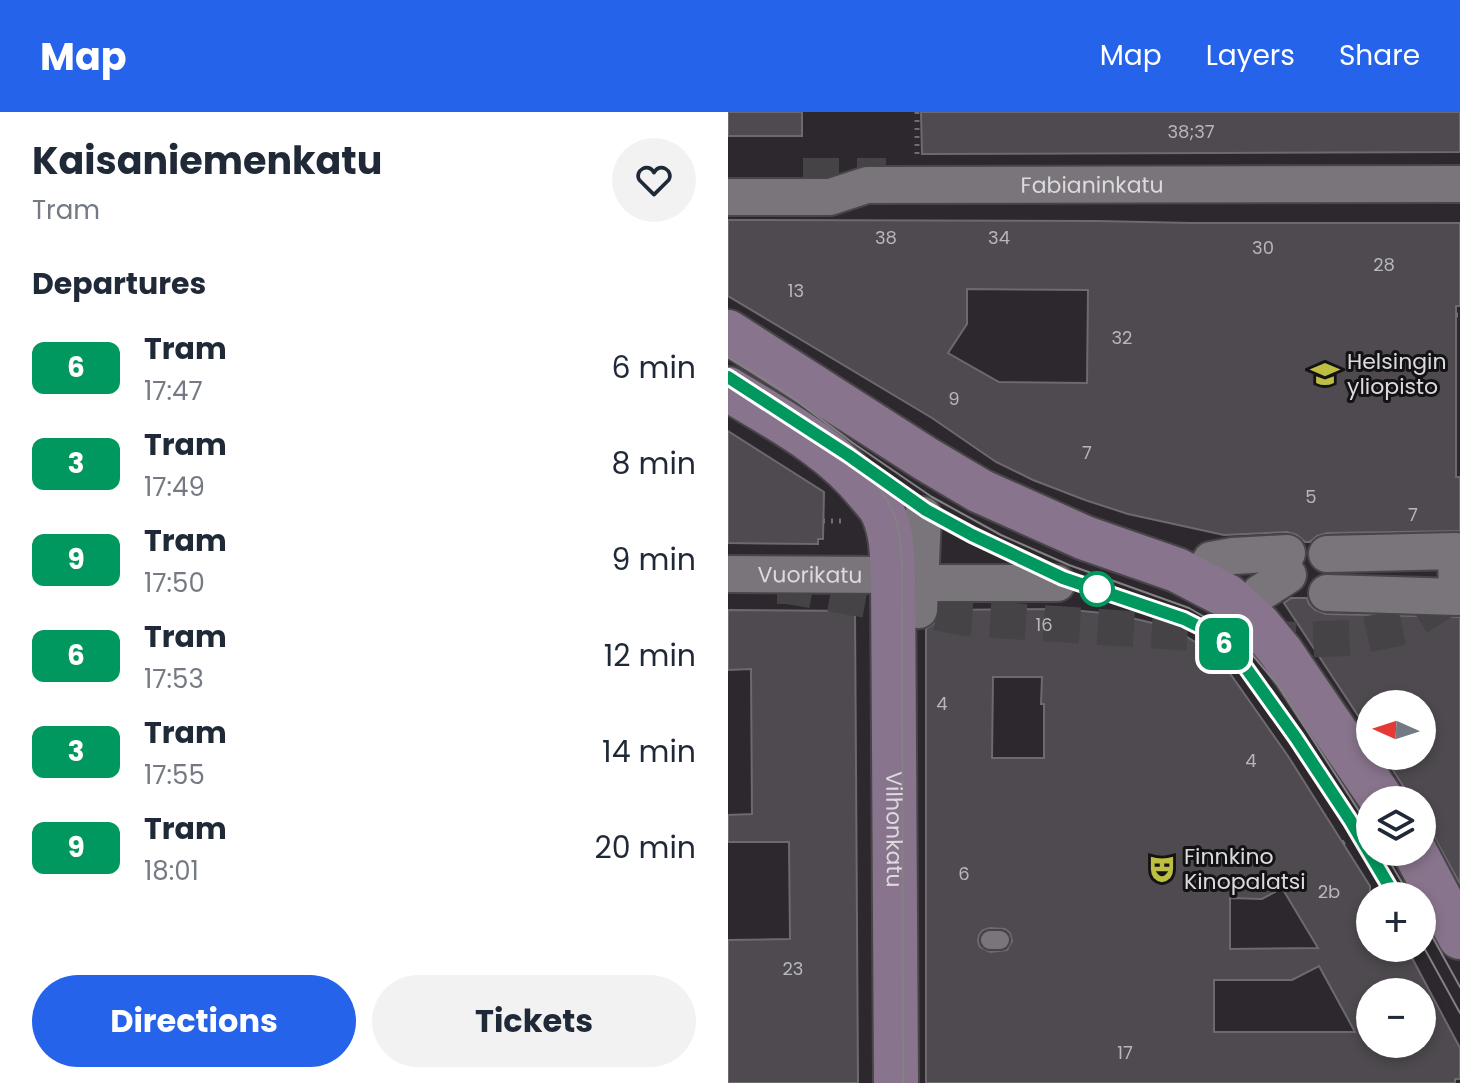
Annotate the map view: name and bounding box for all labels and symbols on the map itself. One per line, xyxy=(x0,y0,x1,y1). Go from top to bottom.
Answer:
house number: 38;37 xyxy=(1167,119,1215,144)
street label: Fabianinkatu xyxy=(1021,169,1164,201)
house number: 38 xyxy=(875,225,897,250)
house number: 34 xyxy=(988,225,1010,250)
house number: 30 xyxy=(1252,235,1274,260)
house number: 28 xyxy=(1373,252,1395,277)
house number: 13 xyxy=(788,278,804,303)
house number: 32 xyxy=(1112,325,1132,350)
place label: Helsingin yliopisto xyxy=(1347,346,1447,402)
school or university icon: Helsingin yliopisto xyxy=(1310,359,1340,389)
house number: 9 xyxy=(948,386,960,411)
house number: 7 xyxy=(1082,440,1092,465)
house number: 5 xyxy=(1305,484,1317,509)
house number: 7 xyxy=(1408,502,1418,527)
street label: Vuorikatu xyxy=(757,559,863,591)
unlabelled marker xyxy=(1080,572,1114,606)
house number: 16 xyxy=(1035,612,1053,637)
line badge: 6 xyxy=(1198,618,1250,670)
north arrow xyxy=(1356,690,1436,770)
house number: 4 xyxy=(936,691,948,716)
house number: 4 xyxy=(1245,748,1257,773)
street label: Vilhonkatu xyxy=(878,771,910,888)
place label: Finnkino Kinopalatsi xyxy=(1184,841,1306,897)
theatre icon: Finnkino Kinopalatsi xyxy=(1147,854,1177,884)
house number: 6 xyxy=(958,861,970,886)
house number: 2b xyxy=(1318,879,1340,904)
house number: 23 xyxy=(783,956,803,981)
house number: 17 xyxy=(1117,1040,1133,1065)

